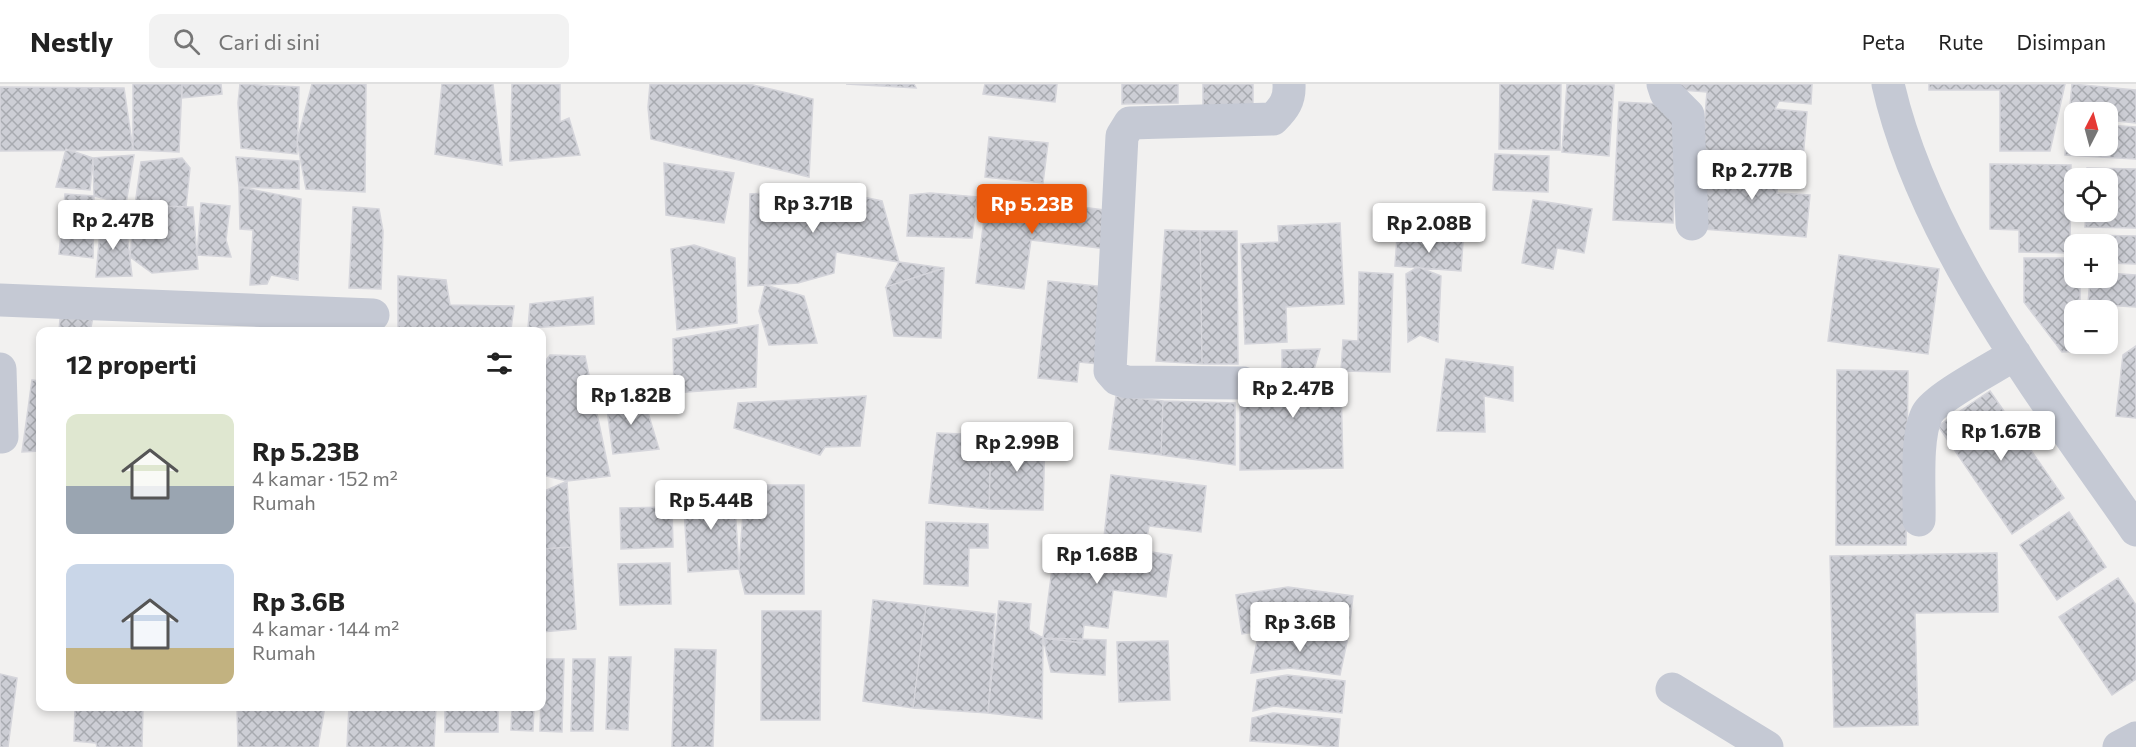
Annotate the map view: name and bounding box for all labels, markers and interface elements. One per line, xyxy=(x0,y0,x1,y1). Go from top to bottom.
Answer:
search box xyxy=(149,14,569,68)
text: Nestly xyxy=(30,24,113,58)
icon: search xyxy=(170,25,203,58)
text: Cari di sini xyxy=(218,28,320,55)
text: Peta xyxy=(1862,29,1905,54)
text: Rute xyxy=(1938,29,1983,54)
text: Disimpan xyxy=(2016,29,2106,54)
north arrow xyxy=(2064,102,2118,156)
map controls xyxy=(2064,102,2118,354)
pin: Rp 2.77B xyxy=(1690,150,1814,201)
text: Rp 2.77B xyxy=(1711,157,1793,181)
button: locate xyxy=(2064,168,2118,222)
pin: Rp 3.71B xyxy=(751,183,875,234)
pin: Rp 5.23B xyxy=(970,184,1094,235)
text: Rp 3.71B xyxy=(773,190,853,214)
text: Rp 5.23B xyxy=(991,191,1073,215)
pin: Rp 2.47B xyxy=(51,200,175,251)
pin: Rp 2.08B xyxy=(1367,203,1491,254)
text: Rp 2.47B xyxy=(72,207,154,231)
text: Rp 2.08B xyxy=(1387,210,1471,234)
button: + xyxy=(2064,234,2118,288)
button: − xyxy=(2064,300,2118,354)
icon: filters xyxy=(483,347,516,380)
text: 12 properti xyxy=(66,348,197,379)
pin: Rp 2.47B xyxy=(1231,368,1355,419)
pin: Rp 1.82B xyxy=(569,375,693,426)
text: Rp 2.47B xyxy=(1252,375,1334,399)
text: Rp 1.82B xyxy=(591,382,671,406)
pin: Rp 1.67B xyxy=(1939,411,2063,462)
text: Rp 1.67B xyxy=(1961,418,2041,442)
pin: Rp 2.99B xyxy=(955,422,1079,473)
text: Rp 2.99B xyxy=(975,429,1059,453)
text: Rp 5.23B xyxy=(252,435,359,466)
icon: home xyxy=(114,438,186,510)
text: 4 kamar · 152 m² xyxy=(252,466,398,490)
pin: Rp 5.44B xyxy=(649,480,773,531)
text: Rp 5.44B xyxy=(669,487,753,511)
text: Rumah xyxy=(252,490,316,514)
pin: Rp 1.68B xyxy=(1035,534,1159,585)
text: Rp 1.68B xyxy=(1056,541,1138,565)
text: Rp 3.6B xyxy=(252,585,345,616)
icon: home xyxy=(114,588,186,660)
pin: Rp 3.6B xyxy=(1245,602,1355,653)
text: Rp 3.6B xyxy=(1264,609,1336,633)
text: 4 kamar · 144 m² xyxy=(252,616,399,640)
text: Rumah xyxy=(252,640,316,664)

